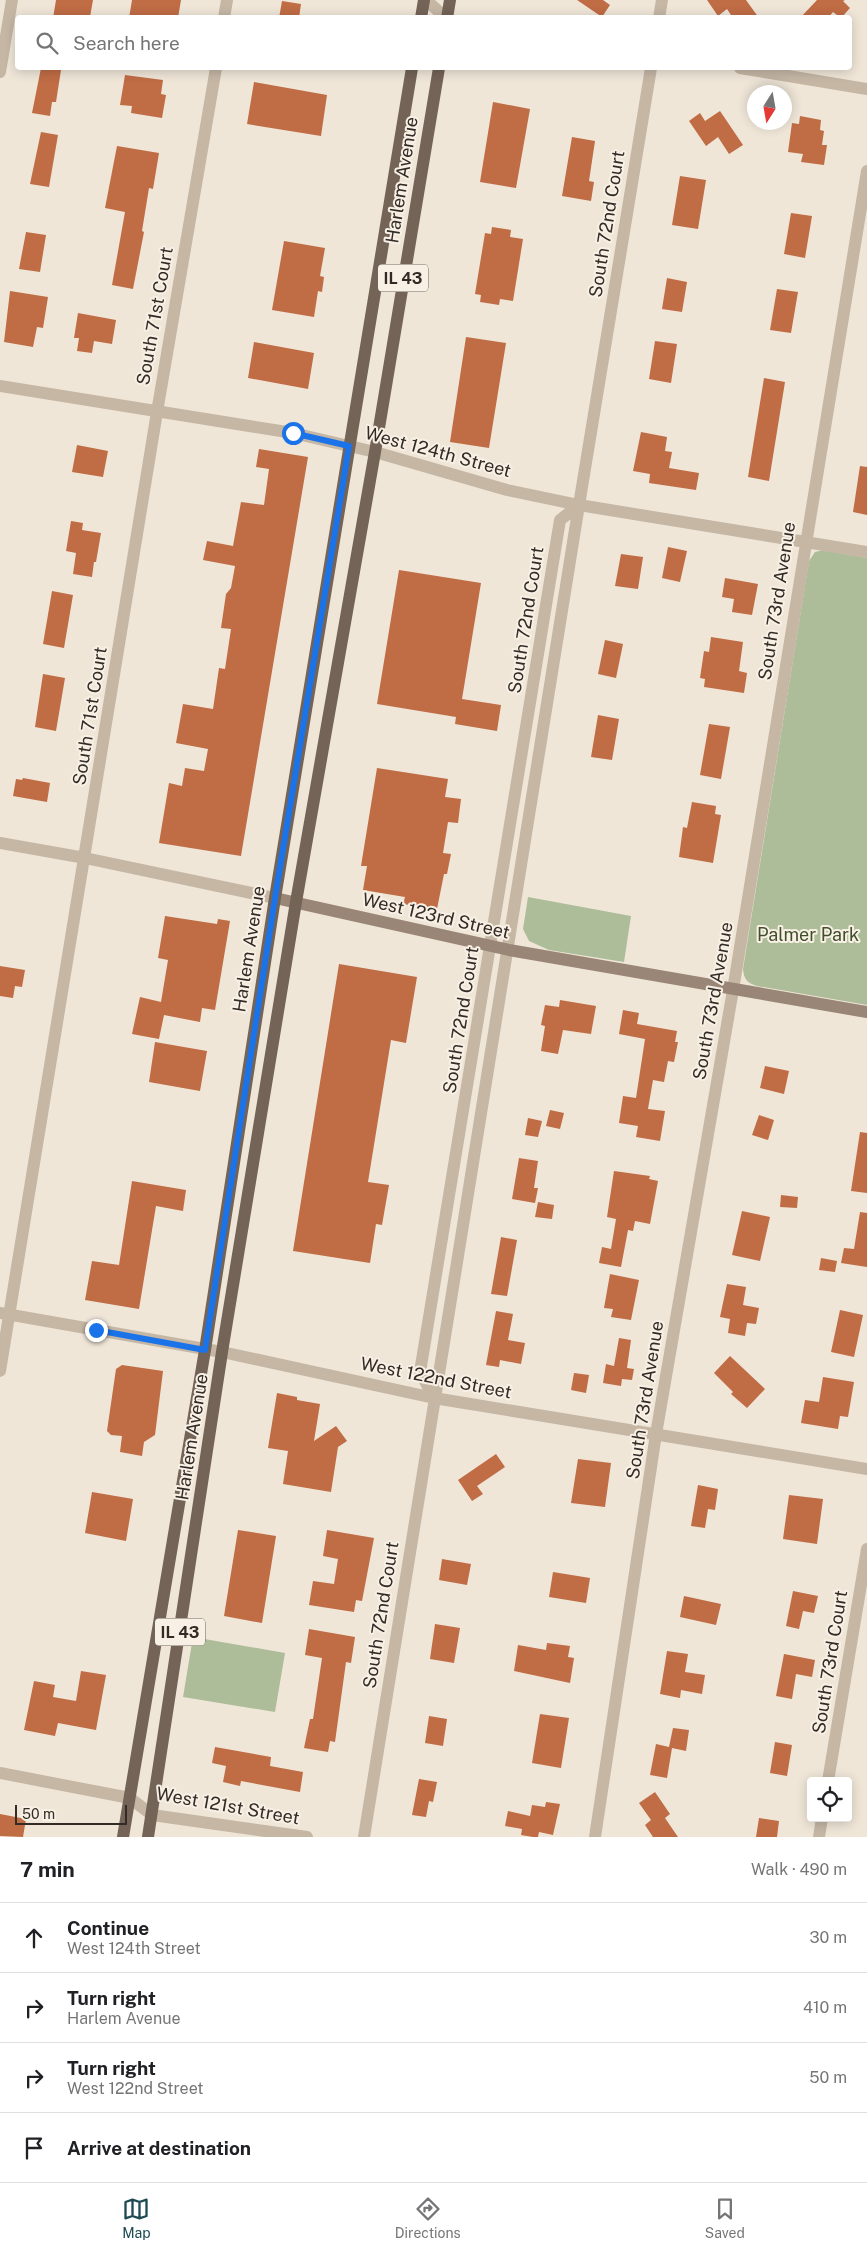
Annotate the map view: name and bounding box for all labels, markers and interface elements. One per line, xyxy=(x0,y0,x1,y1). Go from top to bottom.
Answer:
search box xyxy=(15,15,852,70)
icon: search xyxy=(33,29,61,57)
text: Search here xyxy=(73,32,180,54)
north arrow xyxy=(747,85,792,130)
street label: Harlem Avenue xyxy=(381,115,422,245)
street label: South 72nd Court xyxy=(585,149,628,299)
street label: South 71st Court xyxy=(132,245,177,387)
road number: IL 43 xyxy=(378,264,428,292)
route start xyxy=(282,422,305,445)
street label: West 124th Street xyxy=(363,422,514,481)
street label: South 73rd Avenue xyxy=(754,520,799,682)
street label: South 72nd Court xyxy=(504,545,547,695)
street label: South 71st Court xyxy=(68,645,111,787)
street label: Harlem Avenue xyxy=(228,884,269,1014)
street label: West 123rd Street xyxy=(360,888,512,943)
street label: South 73rd Avenue xyxy=(688,920,737,1082)
park label: Palmer Park xyxy=(757,924,859,945)
street label: South 72nd Court xyxy=(439,945,482,1095)
route end xyxy=(85,1319,108,1342)
street label: South 73rd Avenue xyxy=(622,1319,667,1481)
street label: West 122nd Street xyxy=(359,1353,514,1402)
street label: Harlem Avenue xyxy=(171,1372,212,1502)
street label: South 72nd Court xyxy=(359,1540,402,1690)
street label: South 73rd Court xyxy=(808,1589,851,1735)
road number: IL 43 xyxy=(155,1618,205,1645)
map controls xyxy=(807,1777,852,1822)
button: locate xyxy=(807,1777,852,1822)
street label: West 121st Street xyxy=(155,1783,301,1828)
scale bar xyxy=(15,1802,128,1825)
text: 50 m xyxy=(22,1806,55,1822)
text: 7 min xyxy=(20,1857,75,1882)
text: Walk · 490 m xyxy=(751,1860,847,1879)
text: Continue xyxy=(67,1917,149,1939)
icon: ahead xyxy=(20,1924,48,1952)
text: 30 m xyxy=(810,1928,847,1947)
text: West 124th Street xyxy=(67,1939,201,1958)
text: Turn right xyxy=(67,1987,156,2009)
icon: right xyxy=(20,1994,48,2022)
text: 410 m xyxy=(803,1998,847,2017)
text: Harlem Avenue xyxy=(67,2009,181,2028)
text: Turn right xyxy=(67,2057,156,2079)
icon: right xyxy=(20,2064,48,2092)
text: 50 m xyxy=(809,2068,847,2087)
text: West 122nd Street xyxy=(67,2079,204,2098)
icon: arrive xyxy=(20,2134,48,2162)
text: Arrive at destination xyxy=(67,2137,251,2159)
tab: Map xyxy=(122,2195,151,2241)
tab: Directions xyxy=(395,2195,461,2241)
tab: Saved xyxy=(705,2195,745,2241)

